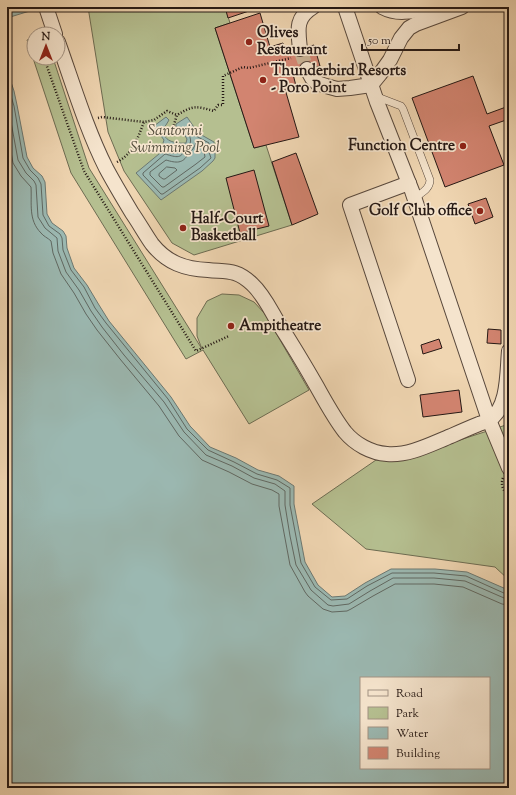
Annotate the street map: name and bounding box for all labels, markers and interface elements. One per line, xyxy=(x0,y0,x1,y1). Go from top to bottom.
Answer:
place label: Olives Restaurant xyxy=(257,23,328,61)
north arrow xyxy=(26,26,66,66)
scale bar xyxy=(362,26,459,52)
text: N xyxy=(41,29,51,45)
text: 50 m xyxy=(367,32,391,50)
marker: Olives Restaurant xyxy=(244,37,254,47)
place label: Thunderbird Resorts - Poro Point xyxy=(271,61,406,99)
marker: Thunderbird Resorts - Poro Point xyxy=(258,75,268,85)
park label: Santorini Swimming Pool xyxy=(130,121,220,159)
place label: Function Centre xyxy=(348,136,455,157)
marker: Function Centre xyxy=(458,141,468,151)
place label: Golf Club office xyxy=(369,201,472,222)
marker: Golf Club office xyxy=(475,206,485,216)
place label: Half-Court Basketball xyxy=(191,209,264,247)
marker: Half-Court Basketball xyxy=(178,223,188,233)
place label: Ampitheatre xyxy=(239,316,321,337)
marker: Ampitheatre xyxy=(226,321,236,331)
legend xyxy=(360,677,490,769)
text: Road xyxy=(396,685,423,703)
text: Park xyxy=(396,705,419,723)
text: Water xyxy=(396,725,429,743)
text: Building xyxy=(396,745,440,763)

